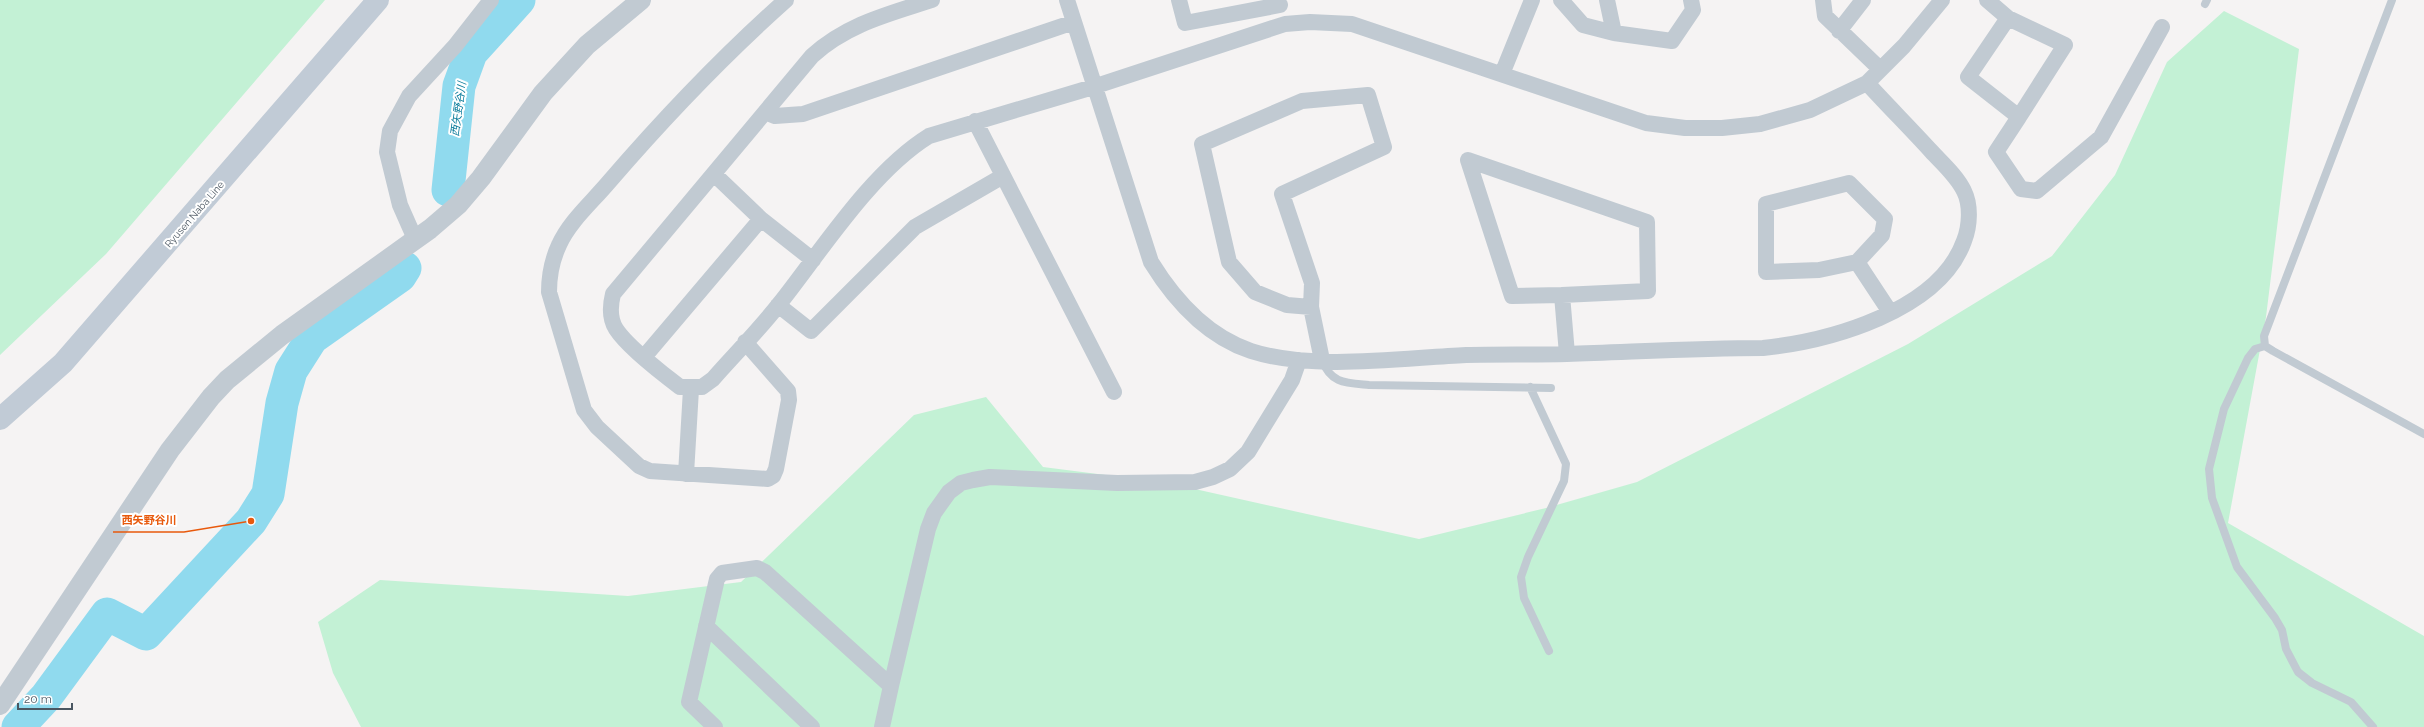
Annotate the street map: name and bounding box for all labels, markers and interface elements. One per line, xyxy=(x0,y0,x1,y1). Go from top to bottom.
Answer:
water label: 西矢野谷川 xyxy=(448,80,469,137)
street label: Ryusen Naba Line xyxy=(163,179,226,250)
callout: 西矢野谷川 xyxy=(113,509,184,532)
text: 西矢野谷川 xyxy=(122,514,177,527)
scale bar xyxy=(18,685,72,711)
text: 20 m xyxy=(24,692,52,706)

